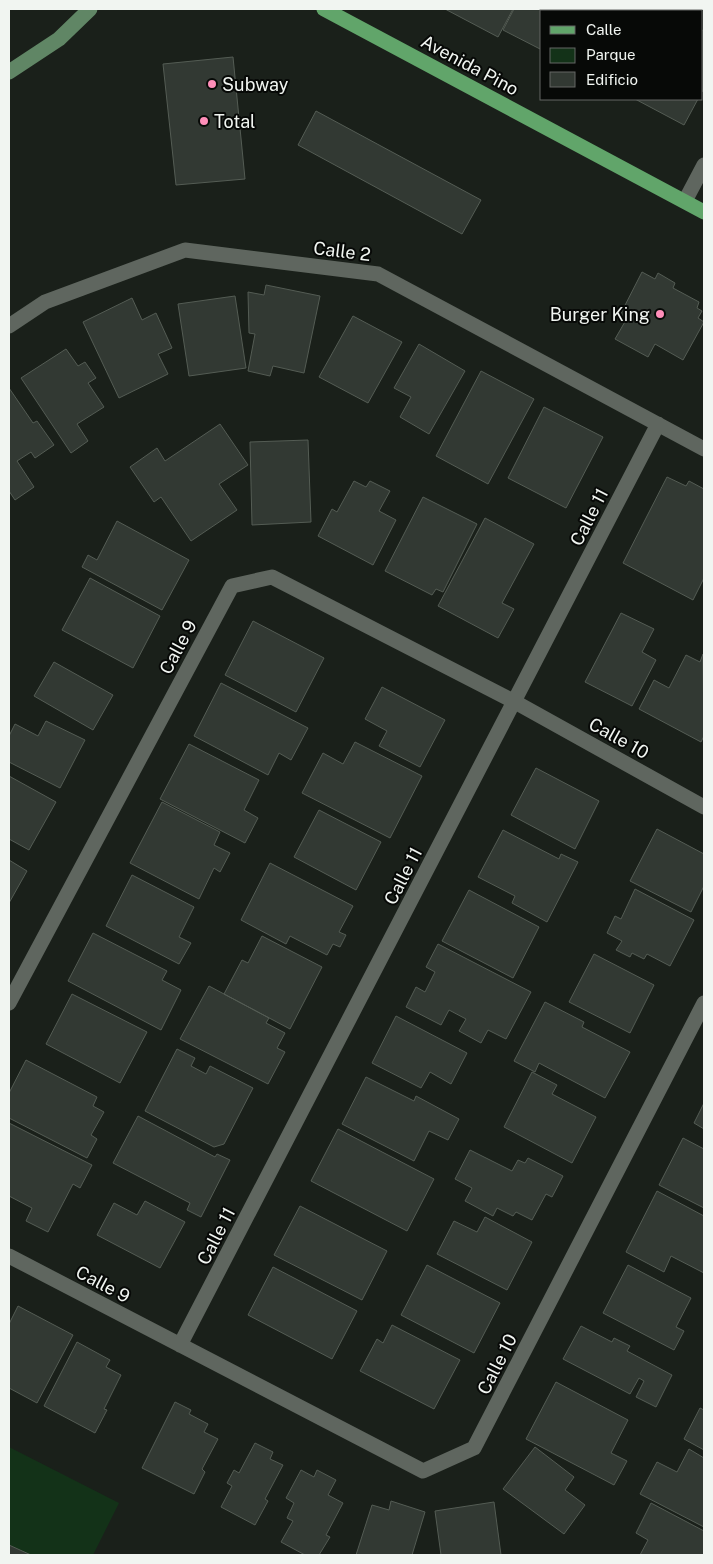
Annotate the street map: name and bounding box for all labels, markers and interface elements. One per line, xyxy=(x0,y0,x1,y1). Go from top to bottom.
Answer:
legend xyxy=(540,10,703,100)
text: Calle xyxy=(586,21,622,38)
street label: Avenida Pino xyxy=(418,31,522,99)
text: Parque xyxy=(586,46,636,63)
text: Edificio xyxy=(586,71,638,88)
place label: Subway xyxy=(222,74,289,95)
marker: Subway xyxy=(206,78,218,90)
place label: Total xyxy=(214,111,256,132)
marker: Total xyxy=(198,115,210,127)
street label: Calle 2 xyxy=(312,237,372,265)
place label: Burger King xyxy=(550,304,650,325)
marker: Burger King xyxy=(654,308,666,320)
street label: Calle 11 xyxy=(566,485,612,549)
street label: Calle 9 xyxy=(155,616,201,678)
street label: Calle 10 xyxy=(585,713,653,763)
street label: Calle 11 xyxy=(380,844,426,908)
street label: Calle 11 xyxy=(193,1204,239,1268)
street label: Calle 9 xyxy=(72,1261,134,1307)
street label: Calle 10 xyxy=(473,1330,521,1398)

